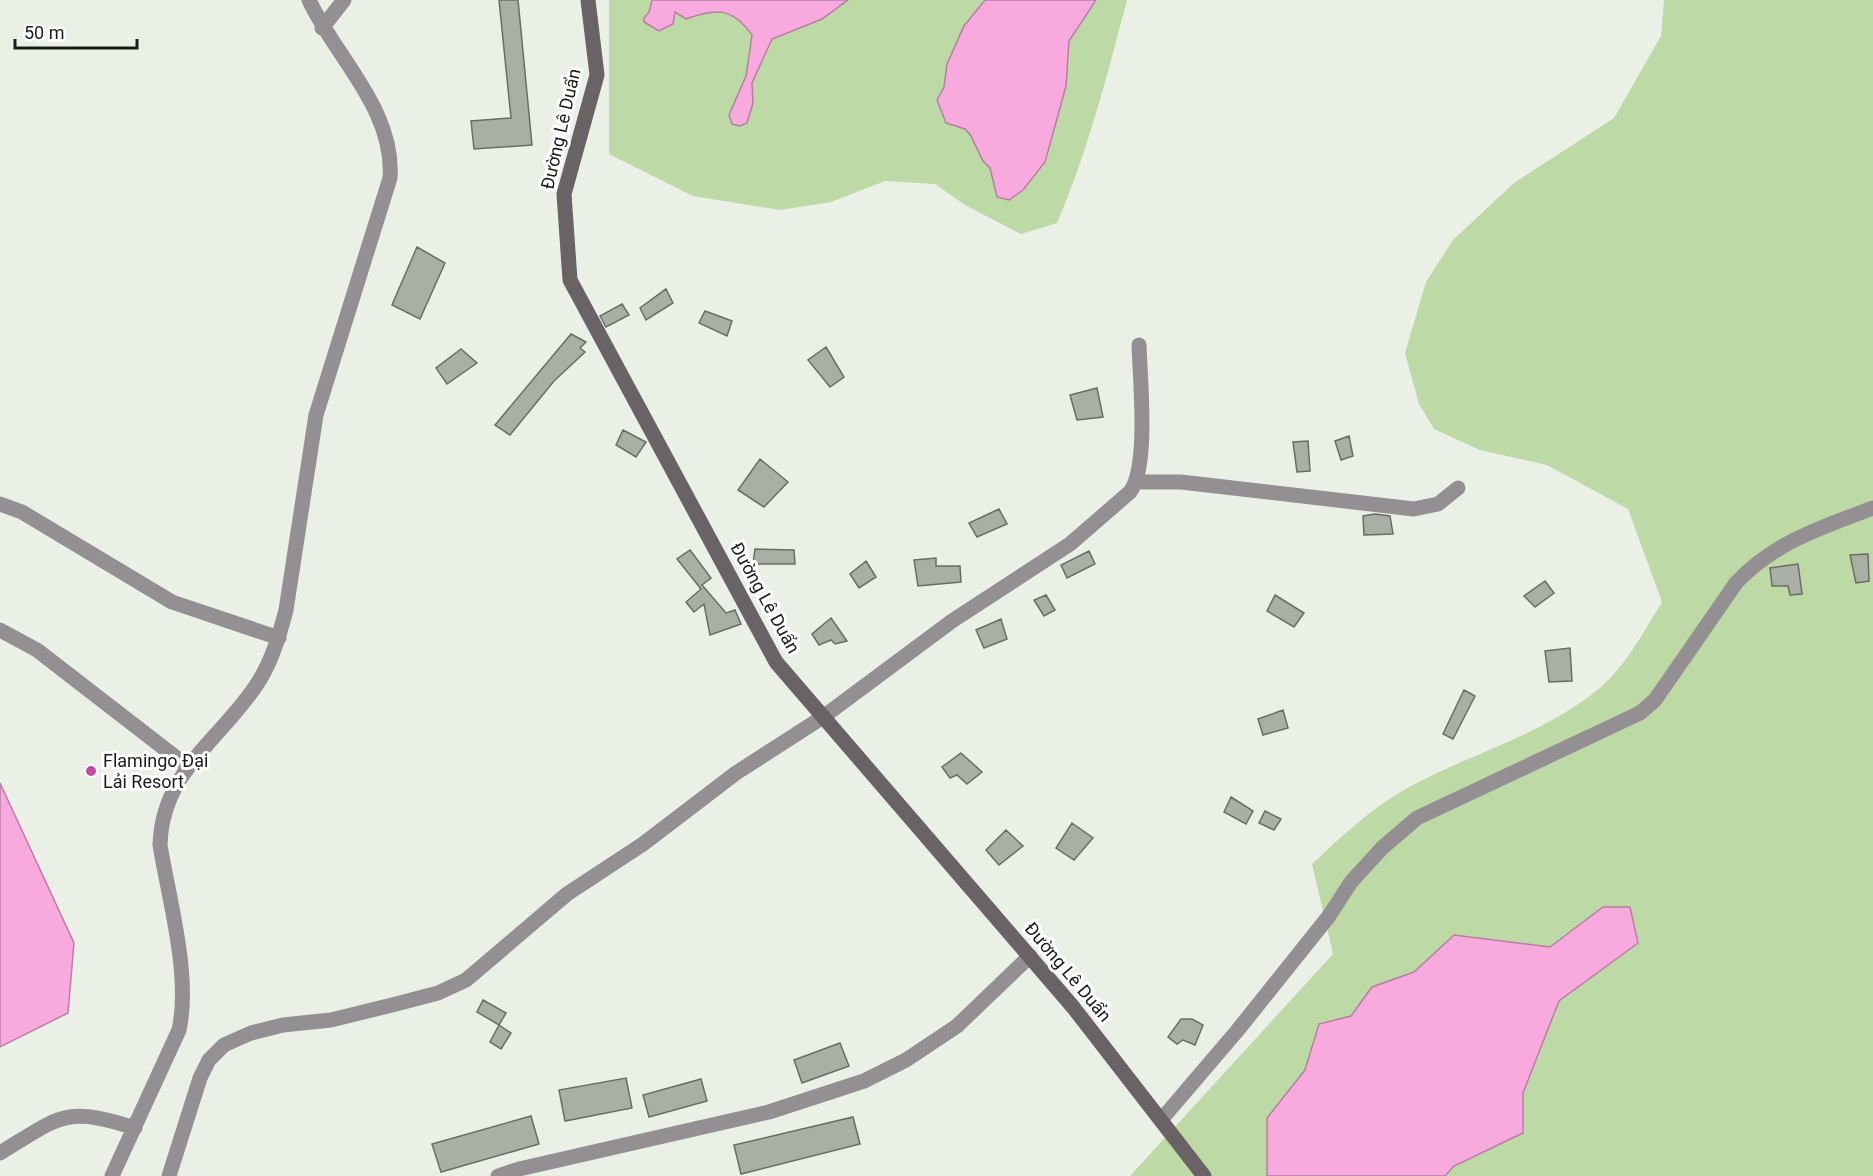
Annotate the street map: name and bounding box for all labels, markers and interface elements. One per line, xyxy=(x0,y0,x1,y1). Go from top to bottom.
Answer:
scale bar xyxy=(15,12,136,50)
text: 50 m xyxy=(24,22,64,43)
street label: Đường Lê Duẩn xyxy=(536,67,585,191)
street label: Đường Lê Duẩn xyxy=(726,539,804,657)
place label: Flamingo Đại Lải Resort xyxy=(103,750,208,792)
marker: Flamingo Đại Lải Resort xyxy=(84,764,98,778)
street label: Đường Lê Duẩn xyxy=(1021,918,1116,1026)

